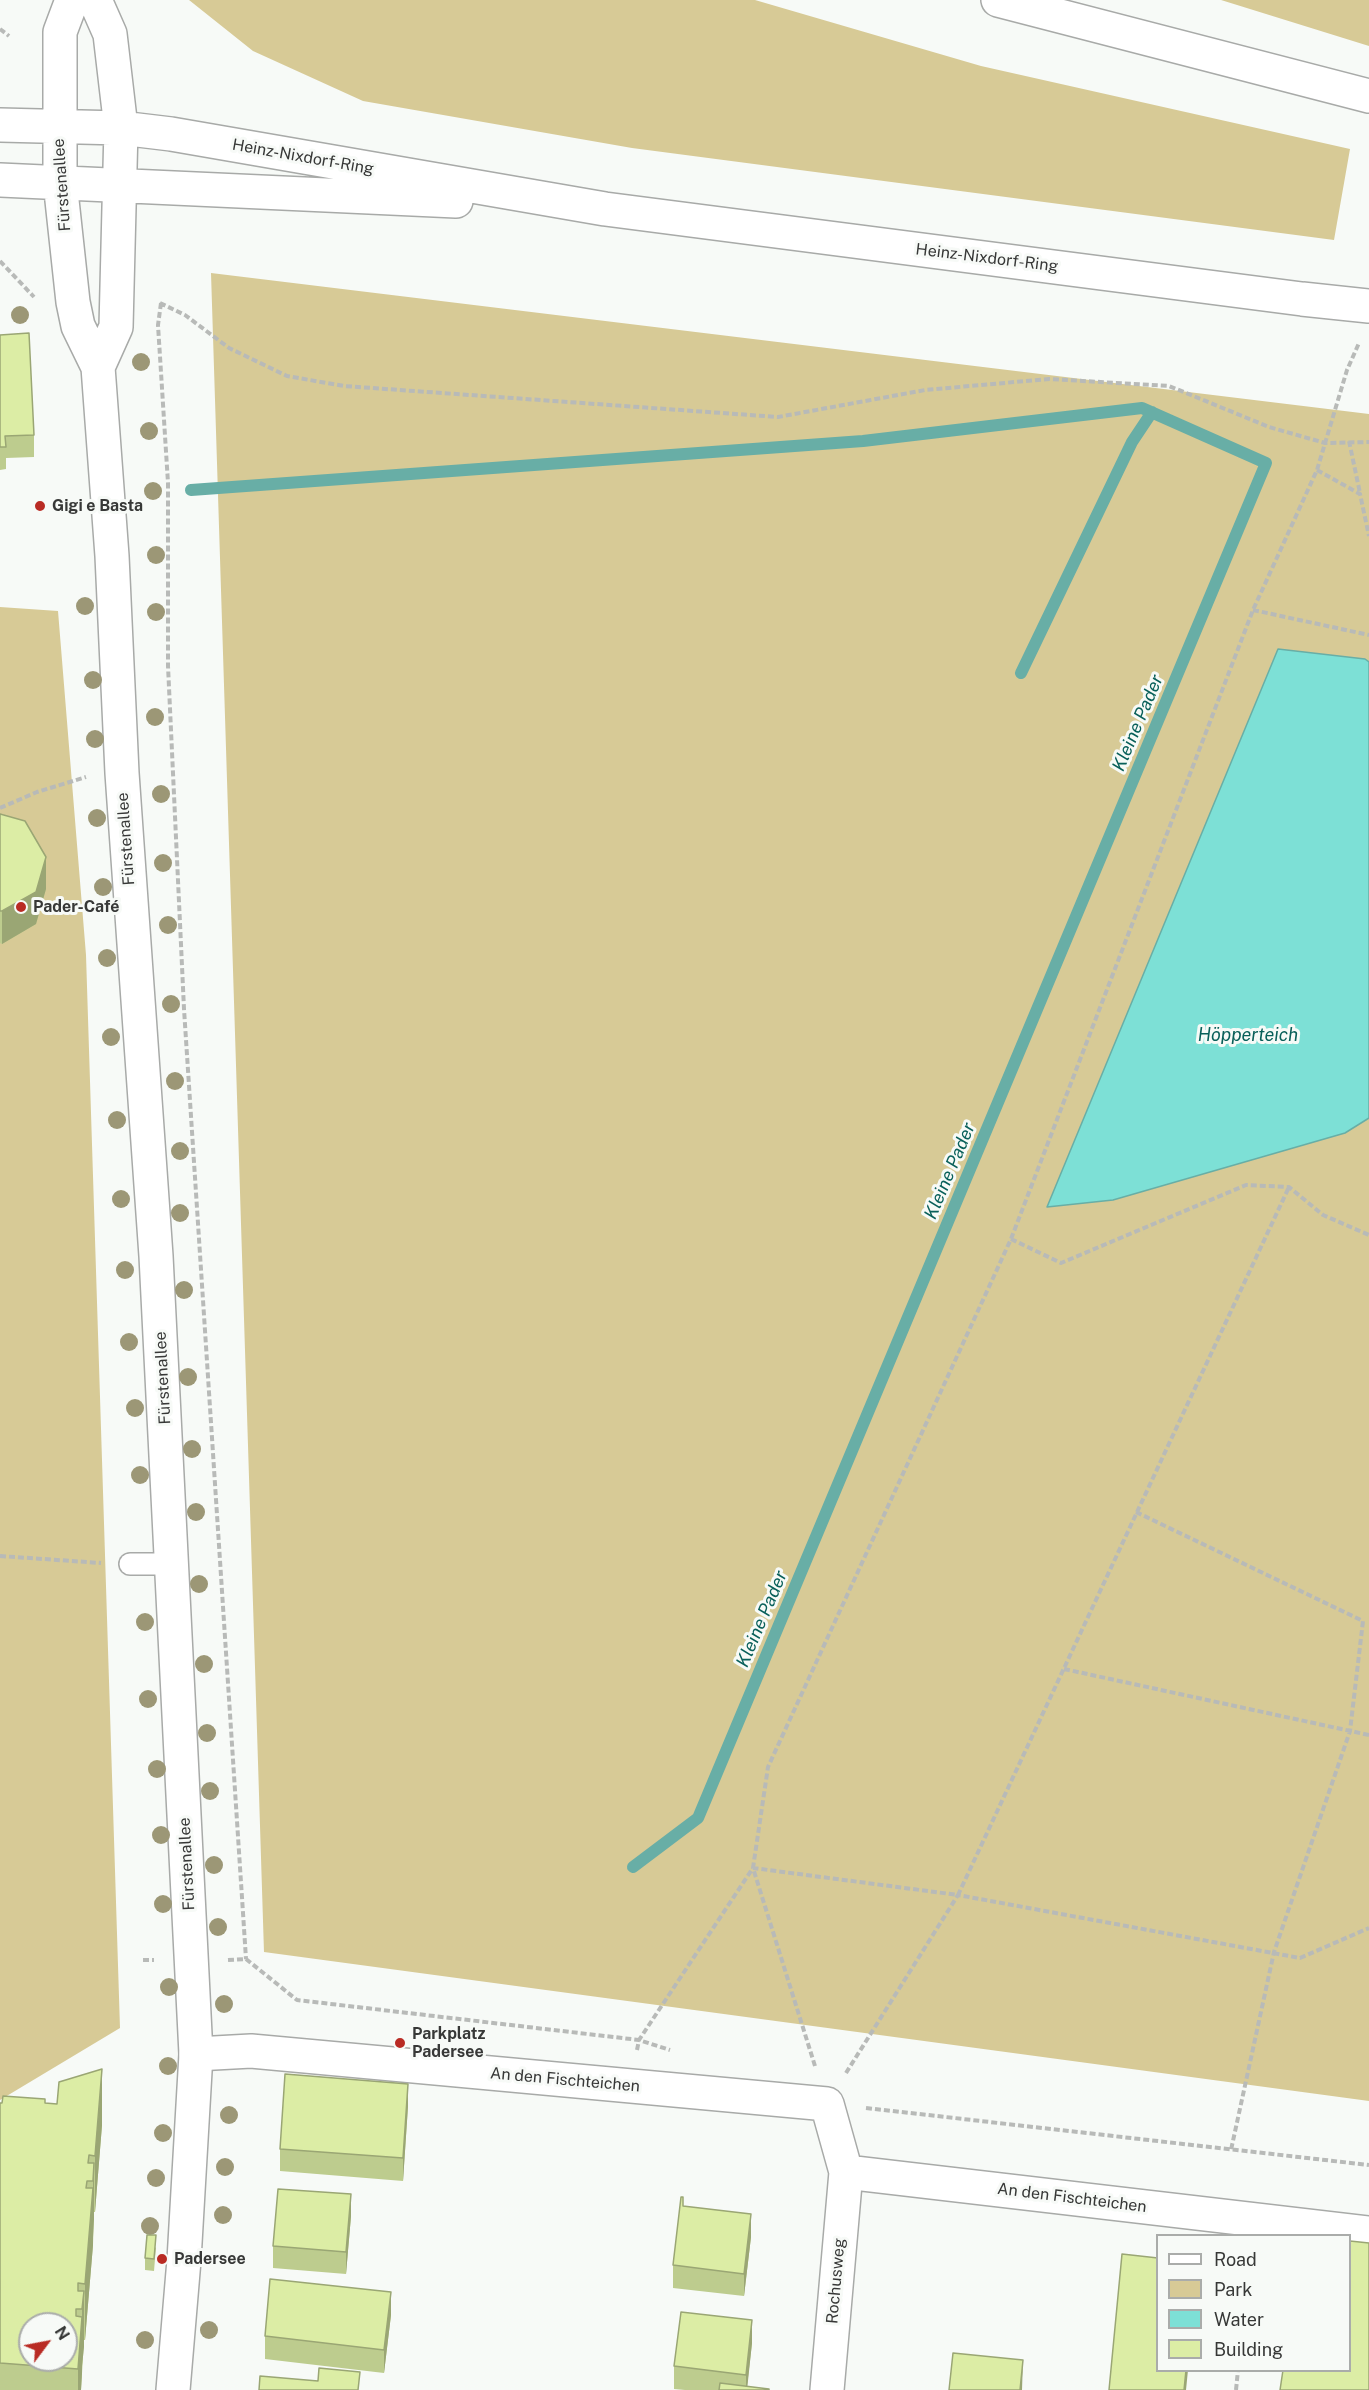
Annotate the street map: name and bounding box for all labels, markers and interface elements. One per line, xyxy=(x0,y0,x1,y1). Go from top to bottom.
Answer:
street label: Heinz-Nixdorf-Ring xyxy=(231,135,375,179)
street label: Fürstenallee xyxy=(49,138,75,232)
street label: Heinz-Nixdorf-Ring xyxy=(915,240,1059,276)
place label: Gigi e Basta xyxy=(52,496,143,516)
marker: Gigi e Basta xyxy=(33,499,47,513)
water label: Kleine Pader xyxy=(1108,671,1168,775)
street label: Fürstenallee xyxy=(113,792,139,886)
place label: Pader-Café xyxy=(33,897,119,917)
marker: Pader-Café xyxy=(14,900,28,914)
water label: Höpperteich xyxy=(1198,1024,1298,1046)
water label: Kleine Pader xyxy=(920,1119,980,1223)
street label: Fürstenallee xyxy=(151,1331,175,1425)
water label: Kleine Pader xyxy=(732,1567,792,1671)
street label: Fürstenallee xyxy=(175,1817,199,1911)
place label: Parkplatz Padersee xyxy=(412,2024,485,2062)
marker: Parkplatz Padersee xyxy=(393,2036,407,2050)
street label: An den Fischteichen xyxy=(489,2064,641,2096)
street label: An den Fischteichen xyxy=(996,2179,1148,2217)
legend xyxy=(1156,2234,1351,2372)
street label: Rochusweg xyxy=(823,2237,849,2325)
place label: Padersee xyxy=(174,2249,246,2269)
text: Road xyxy=(1214,2249,1257,2270)
marker: Padersee xyxy=(155,2252,169,2266)
text: Park xyxy=(1214,2279,1252,2300)
text: Water xyxy=(1214,2309,1264,2330)
north arrow xyxy=(18,2312,78,2372)
text: N xyxy=(51,2323,73,2344)
text: Building xyxy=(1214,2339,1283,2360)

